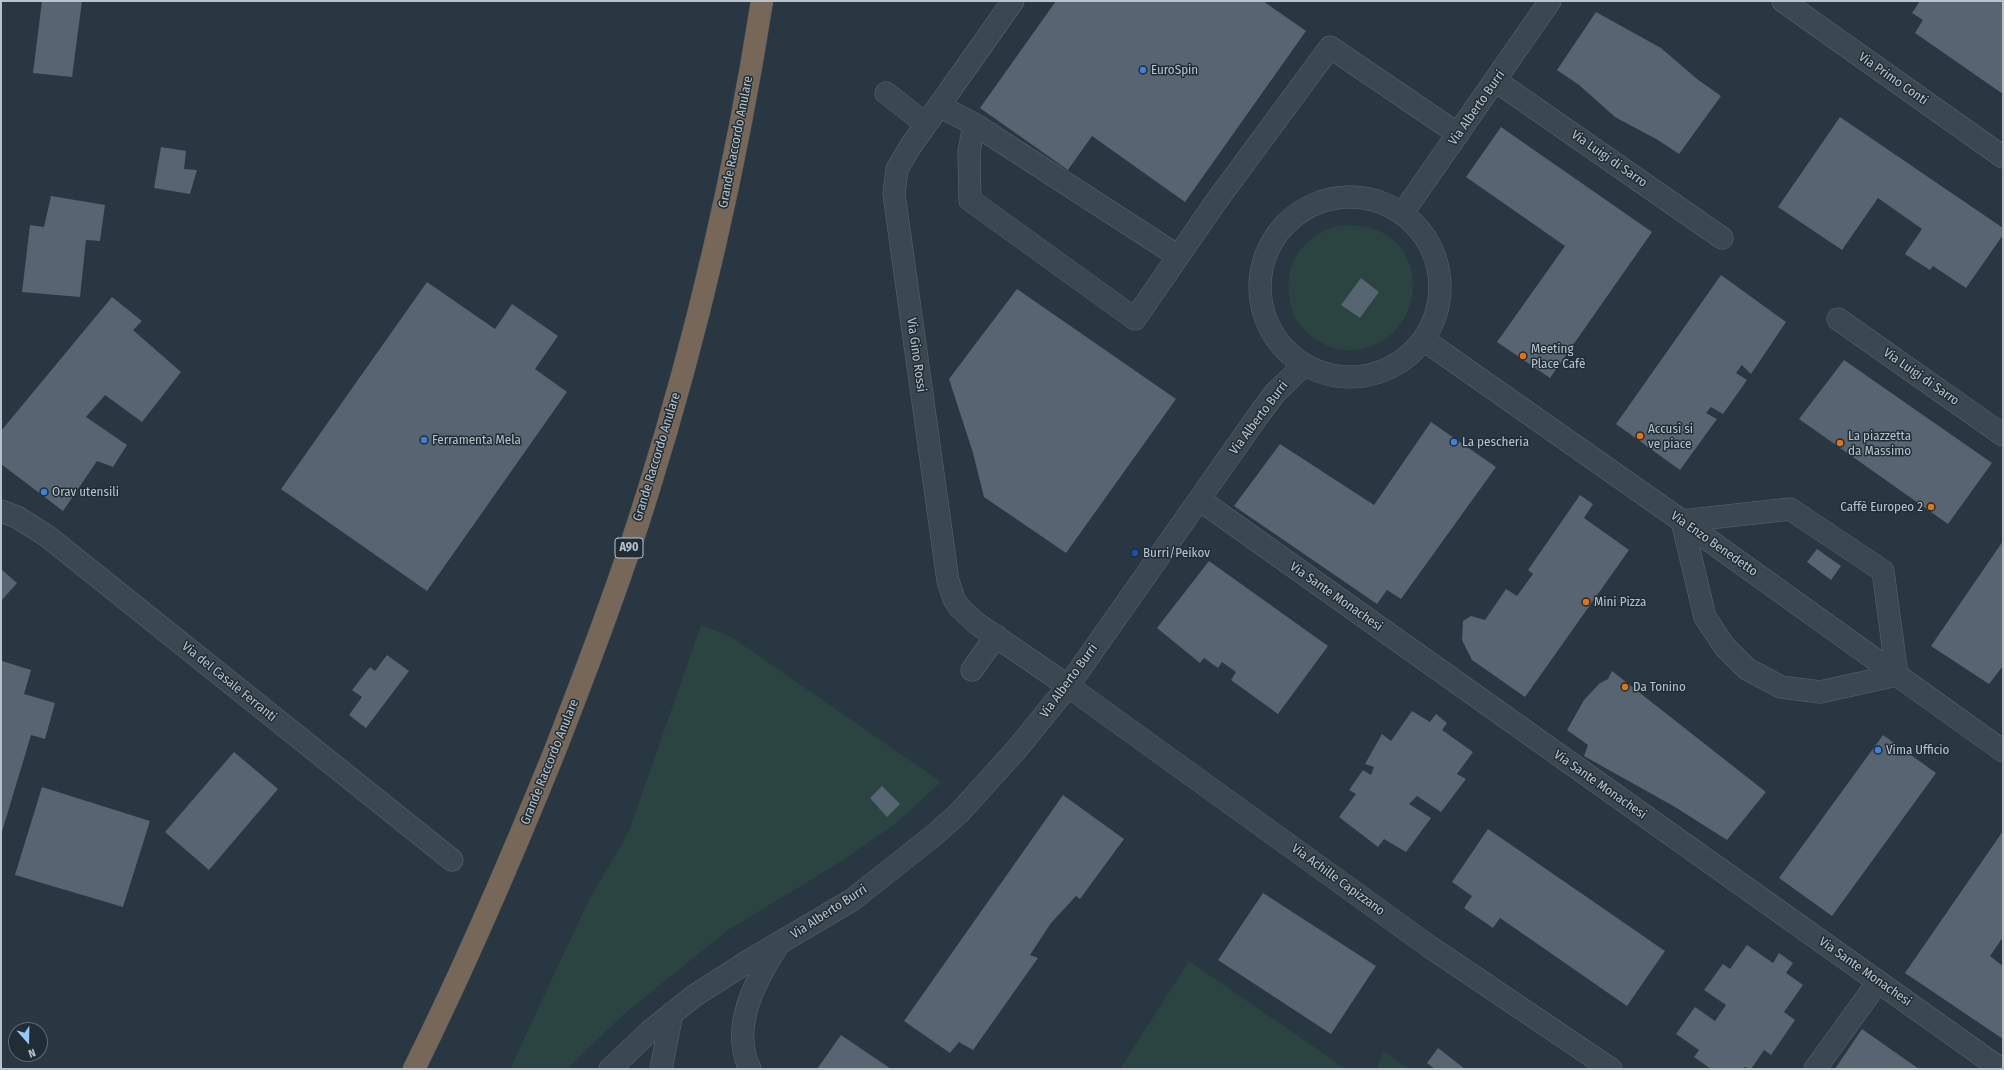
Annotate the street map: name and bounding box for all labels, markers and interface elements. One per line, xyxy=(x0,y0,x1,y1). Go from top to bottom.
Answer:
street label: Via Primo Conti xyxy=(1855,49,1931,109)
place label: EuroSpin xyxy=(1151,62,1198,78)
marker: EuroSpin xyxy=(1138,65,1148,75)
street label: Via Alberto Burri xyxy=(1445,68,1509,148)
street label: Grande Raccordo Anulare xyxy=(716,75,756,209)
street label: Via Luigi di Sarro xyxy=(1568,127,1650,191)
street label: Via Gino Rossi xyxy=(903,317,929,393)
place label: Meeting Place Cafè xyxy=(1531,341,1585,372)
street label: Via Luigi di Sarro xyxy=(1880,345,1962,409)
marker: Meeting Place Cafè xyxy=(1518,351,1528,361)
street label: Via Alberto Burri xyxy=(1226,378,1292,458)
street label: Grande Raccordo Anulare xyxy=(630,391,684,523)
place label: Accusì si ve piace xyxy=(1648,421,1693,452)
place label: La piazzetta da Massimo xyxy=(1848,428,1911,459)
marker: Accusì si ve piace xyxy=(1635,431,1645,441)
place label: Ferramenta Mela xyxy=(432,432,521,448)
place label: La pescheria xyxy=(1462,434,1529,450)
marker: Ferramenta Mela xyxy=(419,435,429,445)
marker: La pescheria xyxy=(1449,437,1459,447)
marker: La piazzetta da Massimo xyxy=(1835,438,1845,448)
place label: Orav utensili xyxy=(52,484,119,500)
marker: Orav utensili xyxy=(39,487,49,497)
place label: Caffè Europeo 2 xyxy=(1840,499,1923,515)
marker: Caffè Europeo 2 xyxy=(1926,502,1936,512)
street label: Via Enzo Benedetto xyxy=(1668,508,1760,580)
road number: A90 xyxy=(615,538,643,558)
place label: Burri/Peikov xyxy=(1143,545,1210,561)
marker: Burri/Peikov xyxy=(1130,548,1140,558)
street label: Via Sante Monachesi xyxy=(1287,559,1385,635)
place label: Mini Pizza xyxy=(1594,594,1646,610)
marker: Mini Pizza xyxy=(1581,597,1591,607)
street label: Via del Casale Ferranti xyxy=(178,639,280,725)
street label: Via Alberto Burri xyxy=(1037,641,1101,721)
place label: Da Tonino xyxy=(1633,679,1686,695)
marker: Da Tonino xyxy=(1620,682,1630,692)
street label: Grande Raccordo Anulare xyxy=(518,697,582,827)
place label: Vima Ufficio xyxy=(1886,742,1949,758)
marker: Vima Ufficio xyxy=(1873,745,1883,755)
street label: Via Sante Monachesi xyxy=(1551,747,1649,823)
street label: Via Achille Capizzano xyxy=(1288,841,1388,919)
street label: Via Alberto Burri xyxy=(788,882,870,942)
street label: Via Sante Monachesi xyxy=(1816,934,1914,1010)
north arrow xyxy=(8,1022,48,1062)
text: N xyxy=(27,1046,37,1060)

